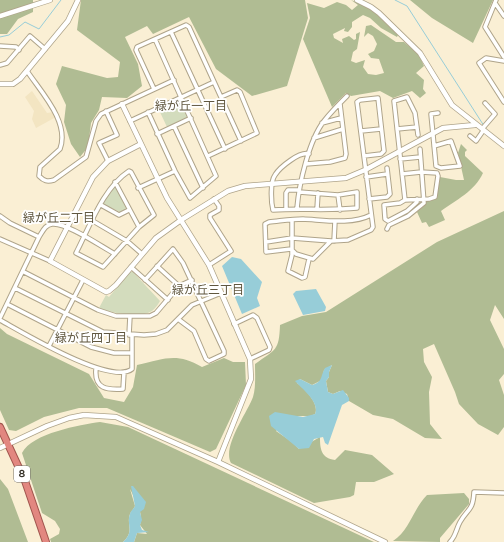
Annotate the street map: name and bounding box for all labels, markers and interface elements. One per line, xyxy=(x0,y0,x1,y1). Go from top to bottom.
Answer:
district label: 緑が丘一丁目 xyxy=(155,99,227,113)
district label: 緑が丘二丁目 xyxy=(23,211,95,225)
district label: 緑が丘三丁目 xyxy=(172,283,244,297)
district label: 緑が丘四丁目 xyxy=(55,331,127,345)
road number: 8 xyxy=(14,466,30,482)

